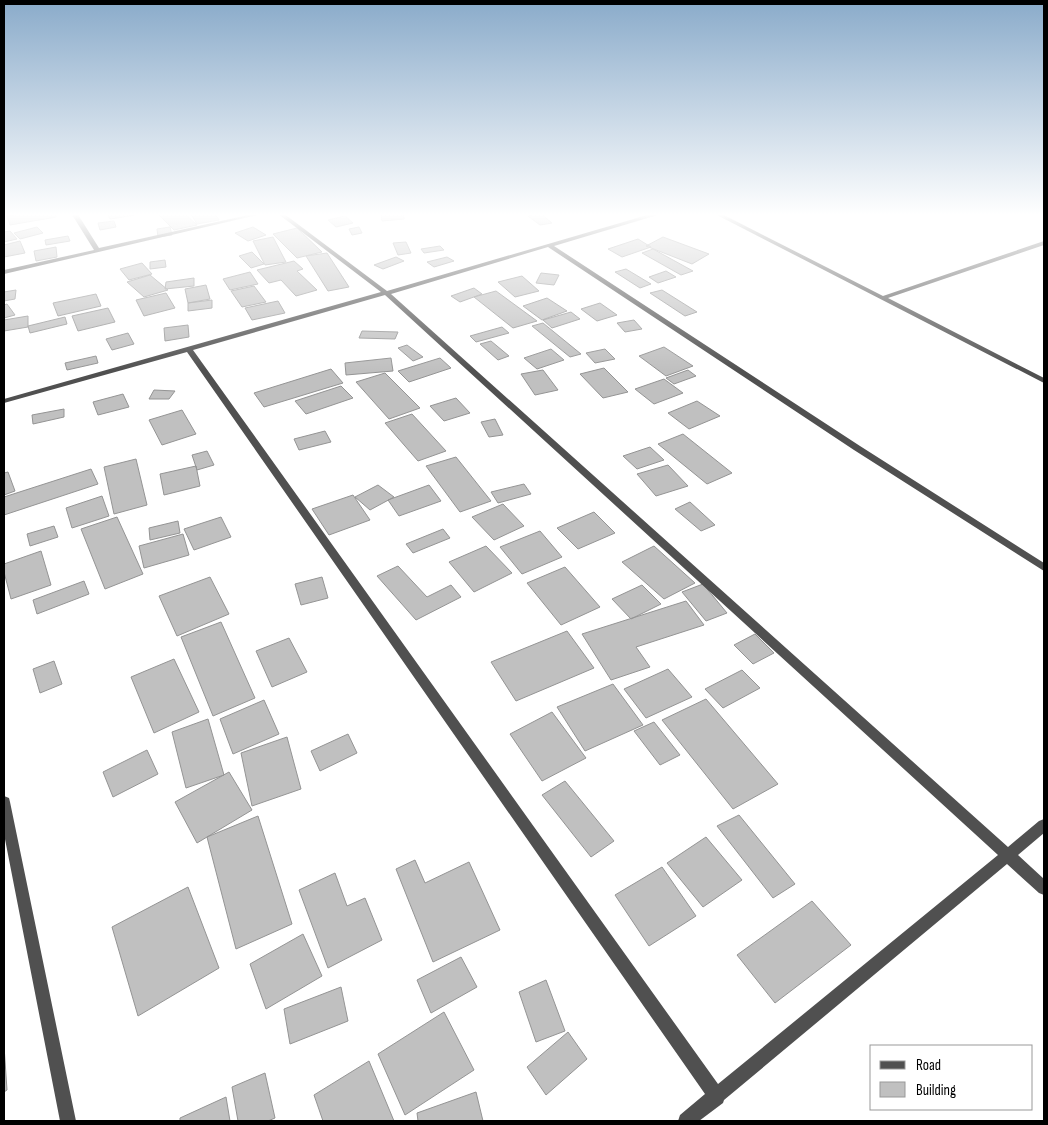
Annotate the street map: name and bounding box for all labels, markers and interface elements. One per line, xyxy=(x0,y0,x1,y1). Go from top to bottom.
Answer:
legend xyxy=(870,1045,1033,1110)
text: Road xyxy=(916,1056,941,1075)
text: Building xyxy=(916,1081,956,1100)

